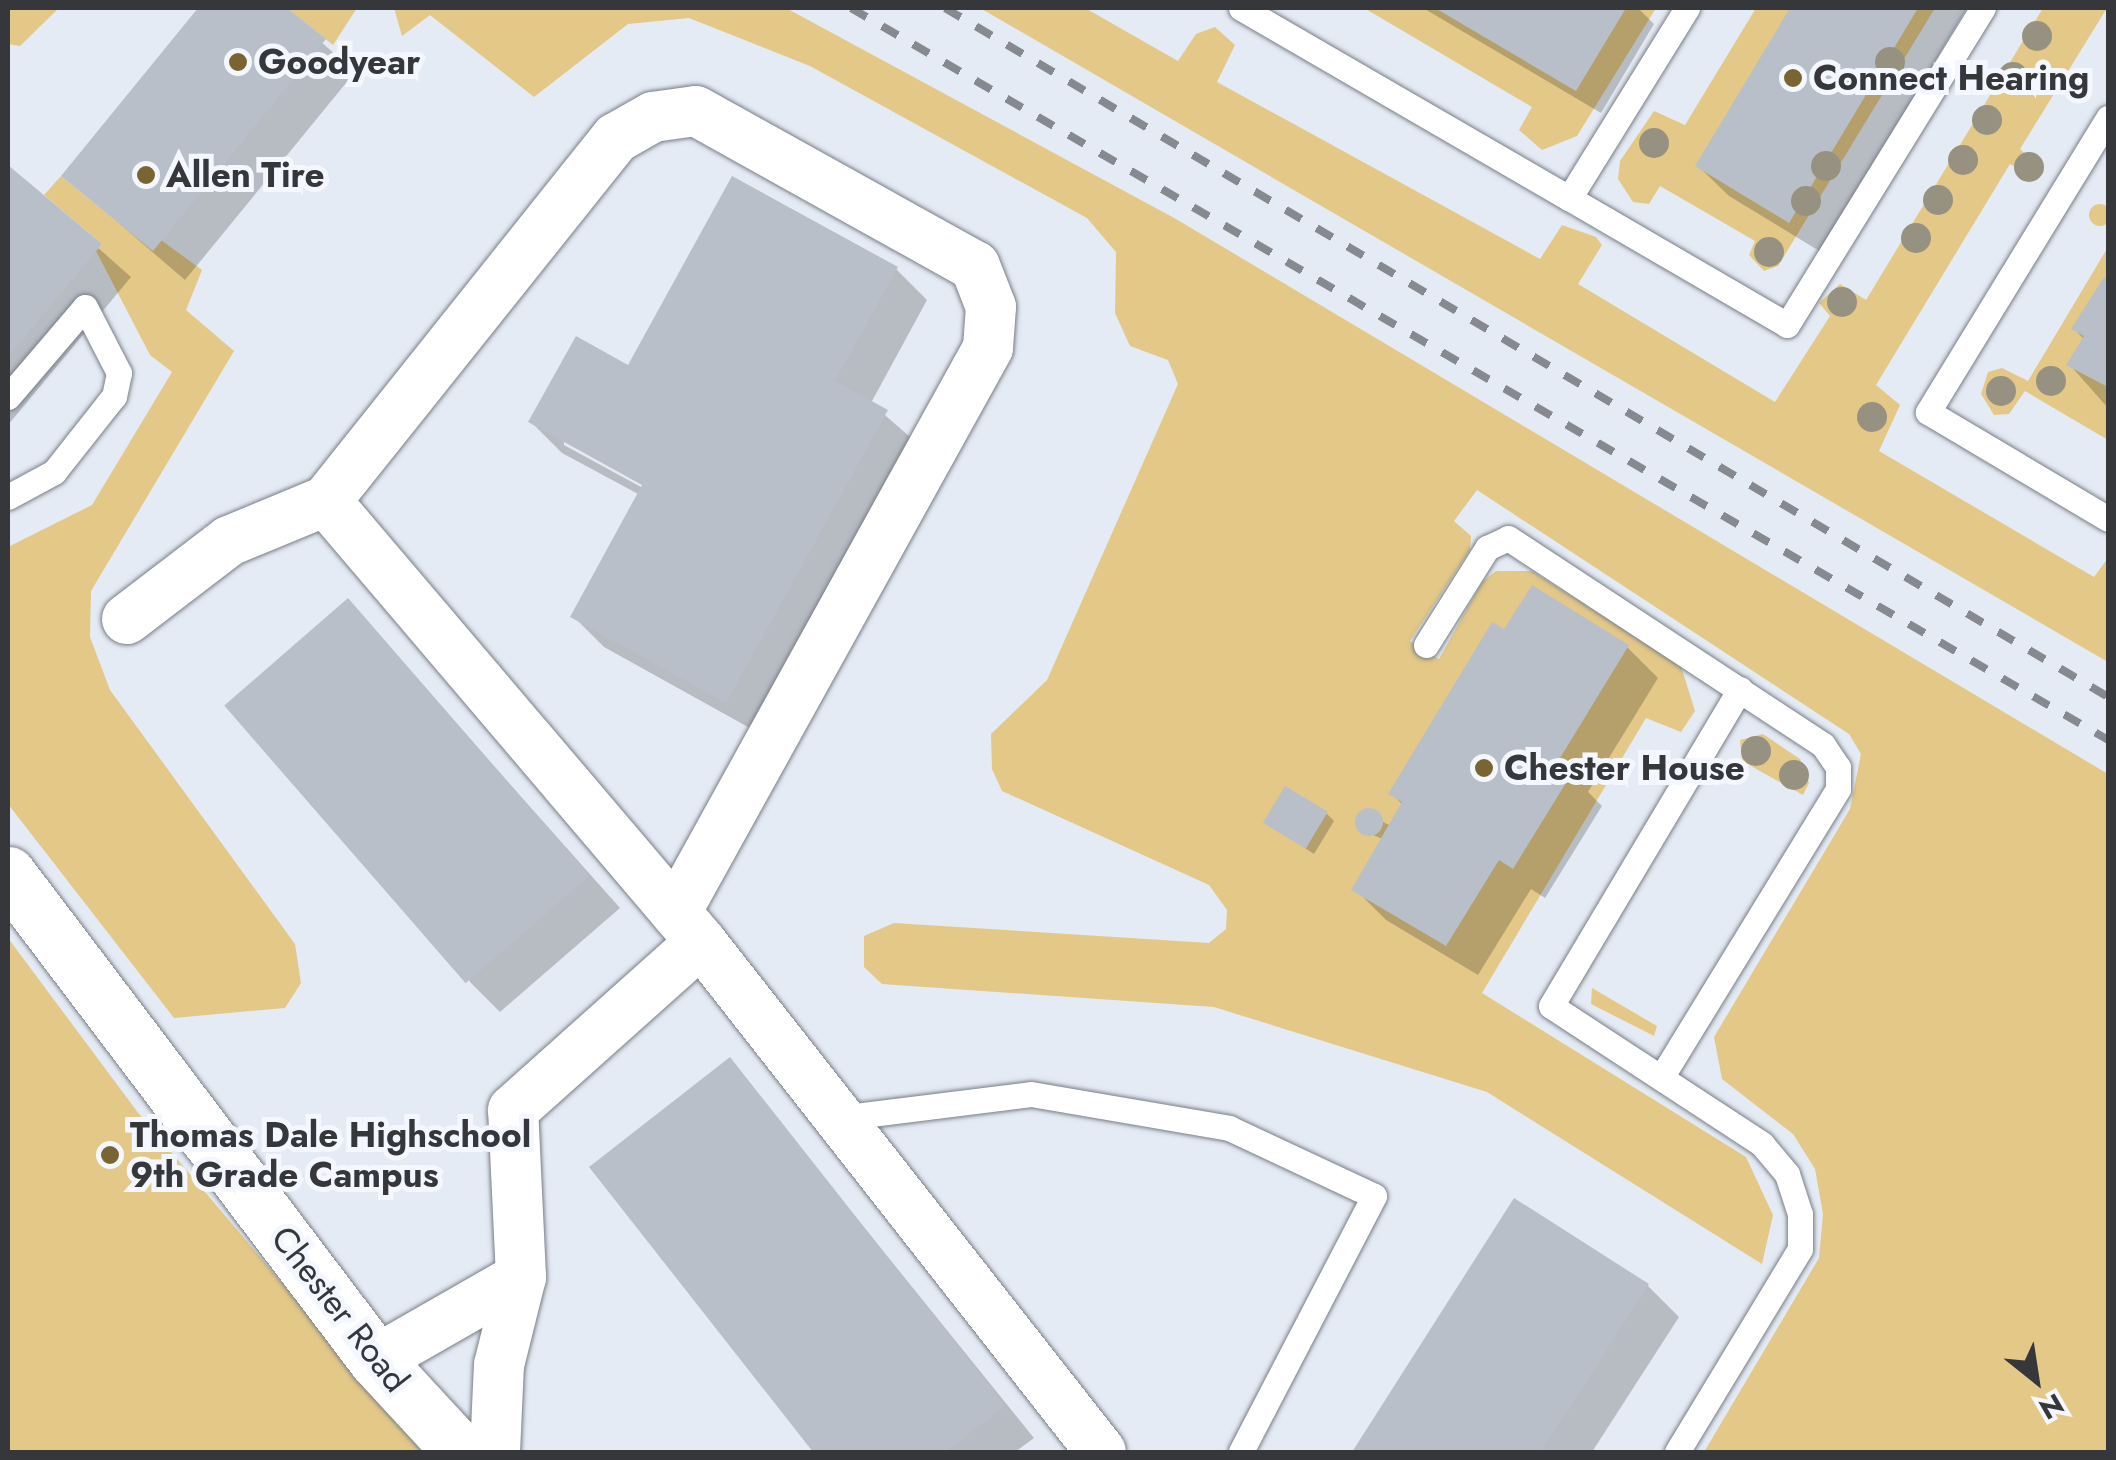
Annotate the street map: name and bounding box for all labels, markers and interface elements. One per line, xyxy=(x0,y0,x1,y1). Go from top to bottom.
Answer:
place label: Goodyear xyxy=(258,41,420,83)
marker: Goodyear xyxy=(227,51,249,73)
place label: Connect Hearing xyxy=(1813,57,2089,99)
marker: Connect Hearing xyxy=(1782,67,1804,89)
place label: Allen Tire xyxy=(166,154,325,196)
marker: Allen Tire xyxy=(135,164,157,186)
place label: Chester House xyxy=(1504,747,1745,789)
marker: Chester House xyxy=(1473,757,1495,779)
place label: Thomas Dale Highschool 9th Grade Campus xyxy=(130,1114,531,1196)
marker: Thomas Dale Highschool 9th Grade Campus xyxy=(99,1144,121,1166)
street label: Chester Road xyxy=(262,1218,418,1400)
north arrow xyxy=(1986,1330,2086,1430)
text: N xyxy=(2031,1383,2071,1430)

